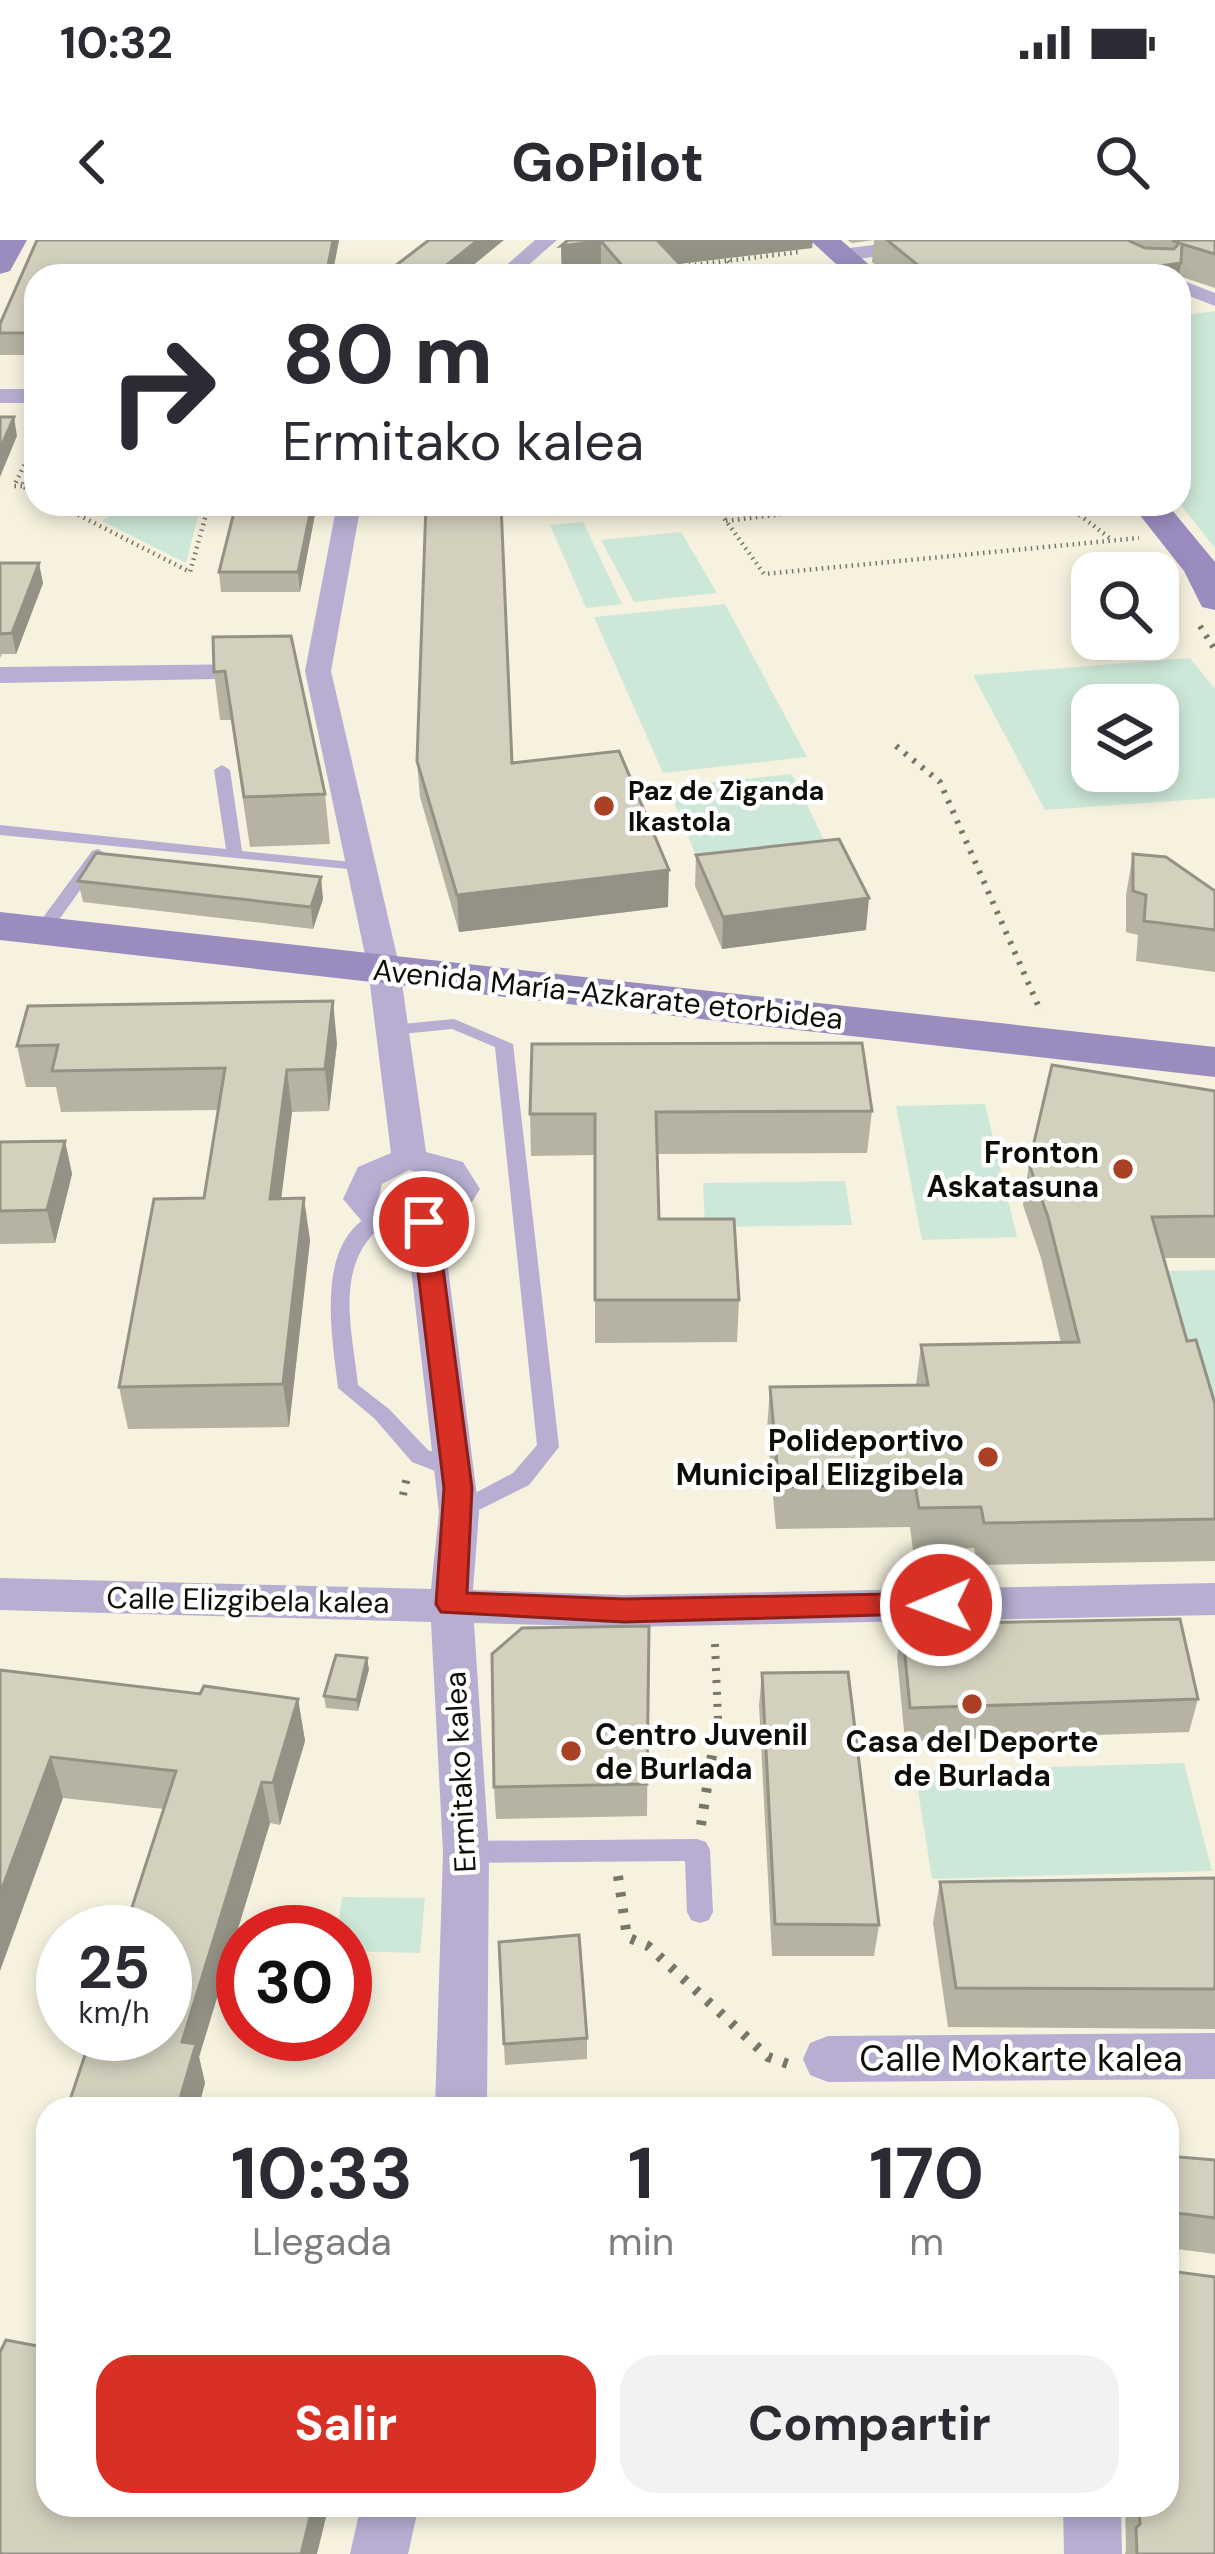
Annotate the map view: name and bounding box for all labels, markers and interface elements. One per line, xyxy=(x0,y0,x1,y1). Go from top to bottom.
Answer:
text: 10:32 xyxy=(60,13,173,72)
text: GoPilot xyxy=(511,127,704,198)
icon: back xyxy=(60,129,126,195)
icon: search xyxy=(1089,129,1155,195)
text: 80 m xyxy=(282,300,493,409)
icon: right xyxy=(84,312,240,468)
text: Ermitako kalea xyxy=(282,406,644,477)
map controls xyxy=(1071,552,1179,792)
button: search xyxy=(1071,552,1179,660)
button: layers xyxy=(1071,684,1179,792)
place label: Paz de Ziganda Ikastola xyxy=(628,773,824,839)
marker: Paz de Ziganda Ikastola xyxy=(591,793,617,819)
street label: Avenida María-Azkarate etorbidea xyxy=(371,950,845,1038)
place label: Fronton Askatasuna xyxy=(927,1133,1099,1206)
marker: Fronton Askatasuna xyxy=(1110,1156,1136,1182)
pin xyxy=(373,1171,475,1273)
icon: arrive xyxy=(391,1189,457,1255)
place label: Polideportivo Municipal Elizgibela xyxy=(676,1421,964,1494)
marker: Polideportivo Municipal Elizgibela xyxy=(975,1444,1001,1470)
position arrow xyxy=(878,1542,1004,1668)
street label: Calle Elizgibela kalea xyxy=(106,1578,390,1622)
street label: Ermitako kalea xyxy=(435,1670,485,1874)
marker: Casa del Deporte de Burlada xyxy=(959,1691,985,1717)
place label: Centro Juvenil de Burlada xyxy=(595,1715,808,1788)
place label: Casa del Deporte de Burlada xyxy=(845,1722,1099,1795)
marker: Centro Juvenil de Burlada xyxy=(558,1738,584,1764)
speed limit sign: 30 xyxy=(216,1905,372,2061)
text: 25 xyxy=(78,1928,150,2007)
text: km/h xyxy=(79,1993,149,2032)
street label: Calle Mokarte kalea xyxy=(859,2035,1183,2082)
text: 10:33 xyxy=(231,2127,413,2220)
text: 1 xyxy=(628,2127,654,2220)
text: 170 xyxy=(869,2127,984,2220)
text: Llegada xyxy=(252,2216,392,2267)
text: min xyxy=(608,2216,674,2267)
text: m xyxy=(909,2216,944,2267)
button: Salir xyxy=(96,2355,596,2493)
button: Compartir xyxy=(620,2355,1119,2493)

